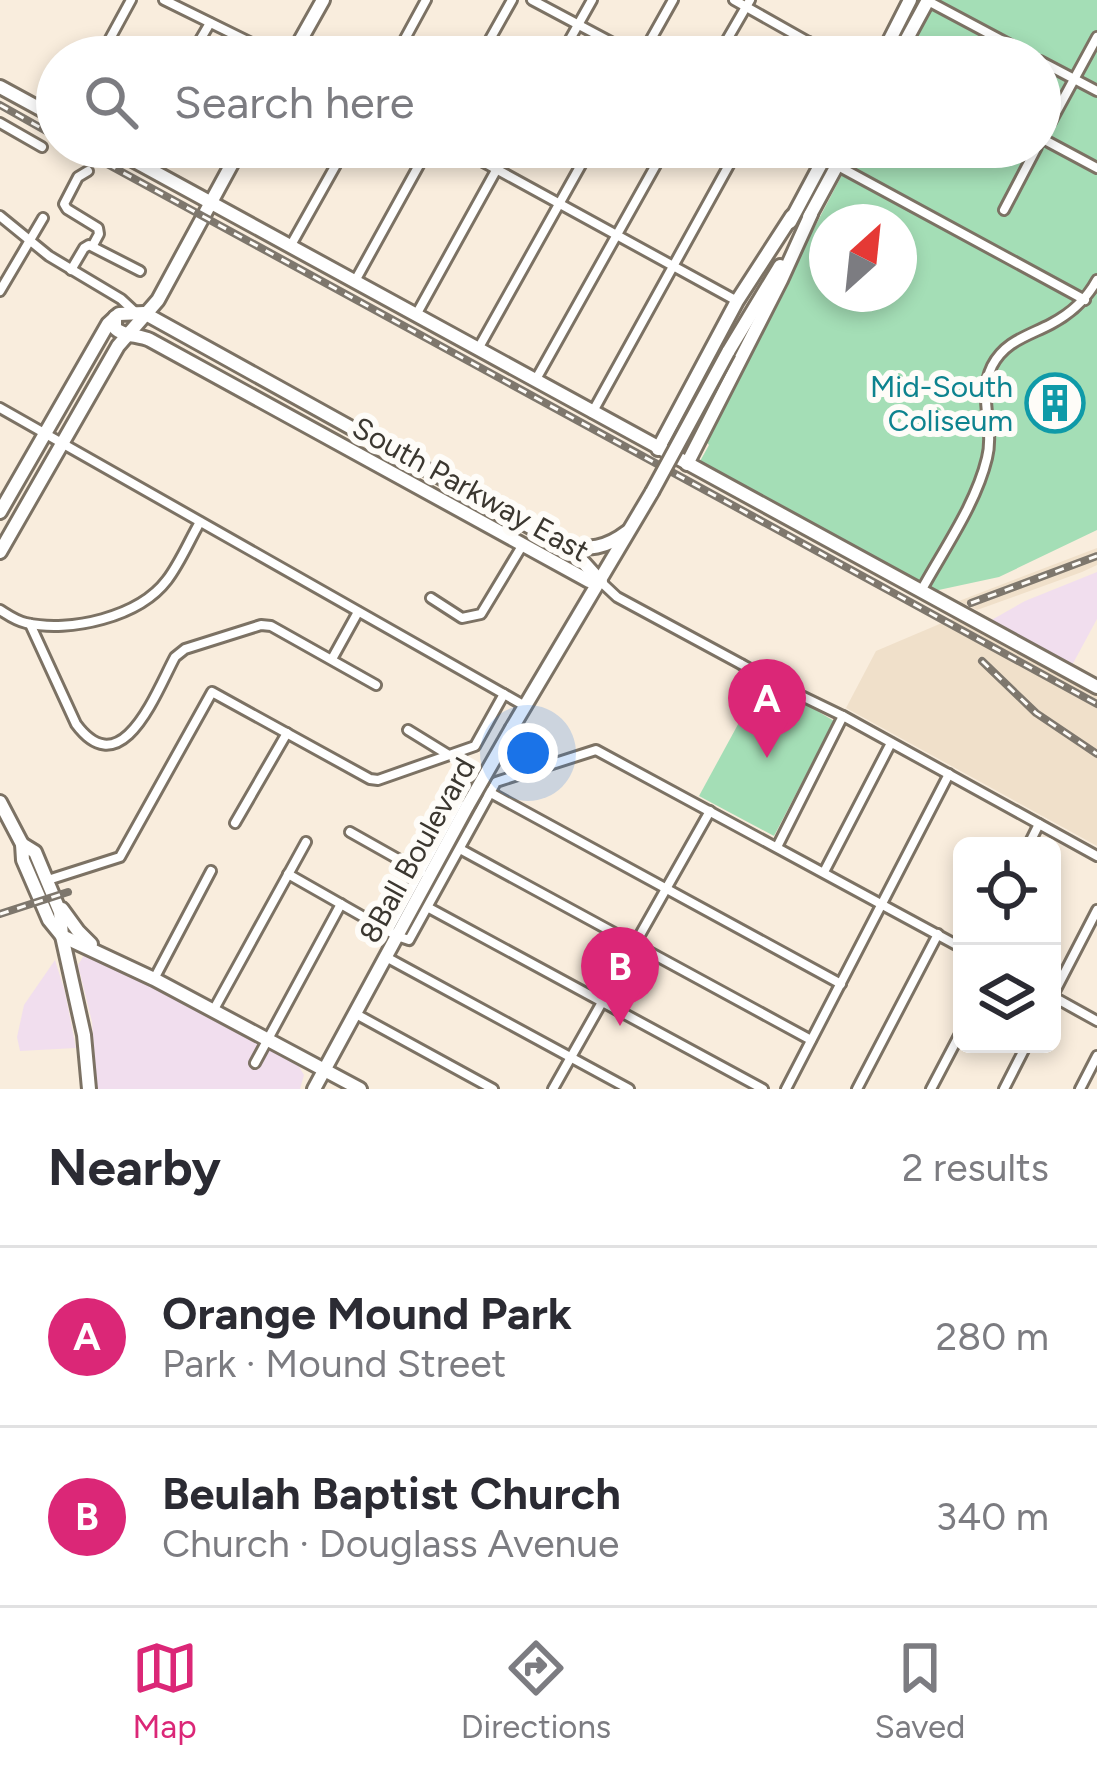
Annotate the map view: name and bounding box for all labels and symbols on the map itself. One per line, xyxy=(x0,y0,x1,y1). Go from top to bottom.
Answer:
north arrow xyxy=(809,204,917,312)
place label: Mid-South Coliseum xyxy=(870,368,1013,439)
building icon: Mid-South Coliseum xyxy=(1024,372,1086,434)
street label: South Parkway East xyxy=(346,409,596,569)
pin: A xyxy=(728,659,806,758)
your location xyxy=(498,723,558,783)
street label: 8Ball Boulevard xyxy=(351,751,483,949)
pin: B xyxy=(581,927,659,1026)

